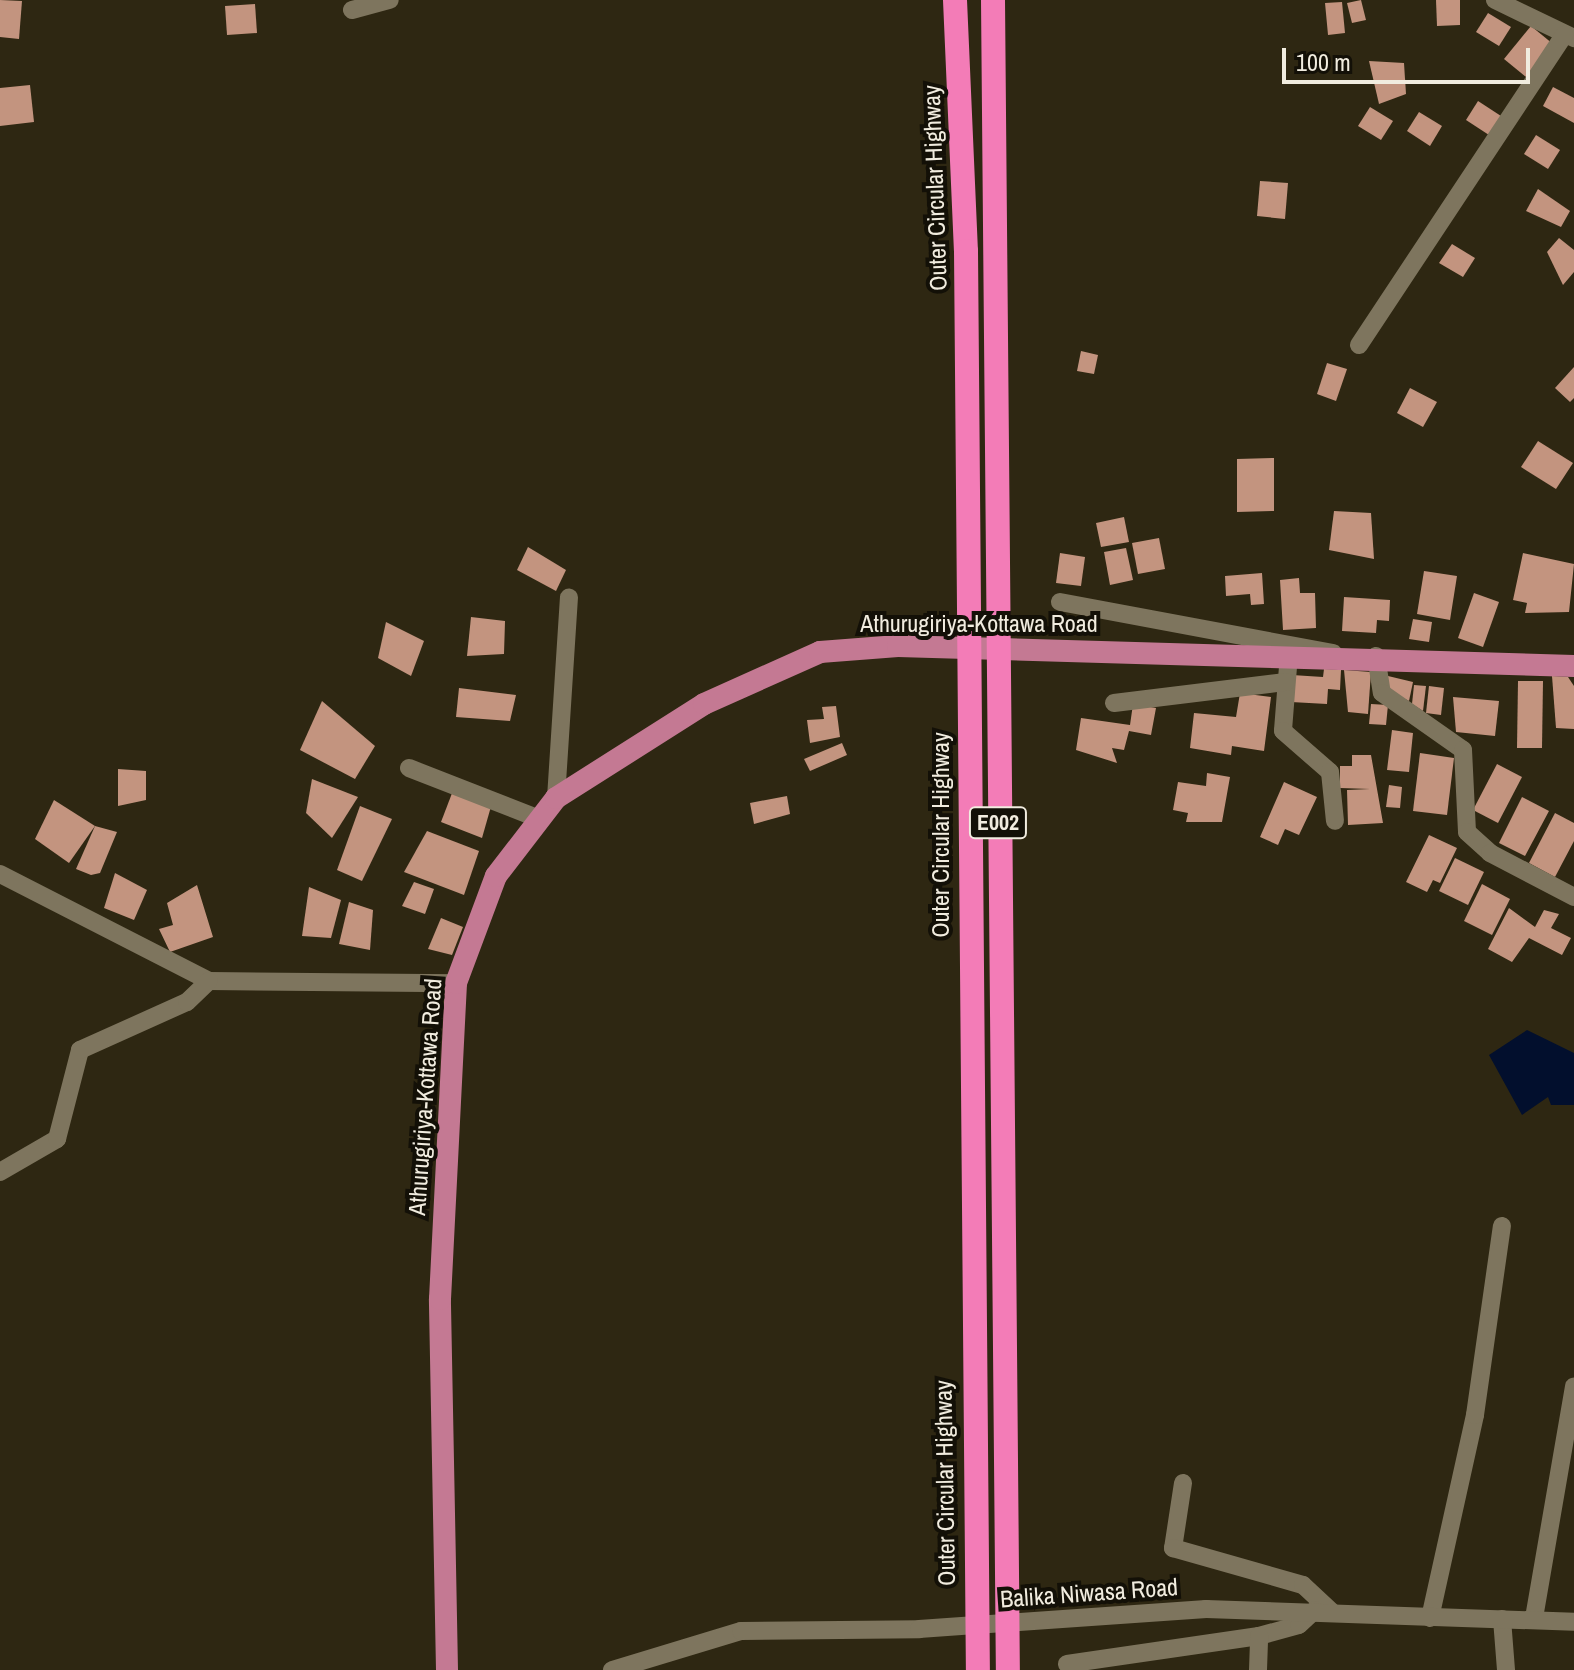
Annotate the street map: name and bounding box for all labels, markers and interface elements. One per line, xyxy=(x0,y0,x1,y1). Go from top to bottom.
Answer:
scale bar xyxy=(1286,32,1534,82)
text: 100 m xyxy=(1296,46,1351,78)
street label: Outer Circular Highway xyxy=(917,85,953,291)
street label: Athurugiriya-Kottawa Road xyxy=(860,610,1098,638)
street label: Outer Circular Highway xyxy=(927,732,955,938)
road number: E002 xyxy=(968,805,1028,841)
street label: Athurugiriya-Kottawa Road xyxy=(402,978,448,1216)
street label: Outer Circular Highway xyxy=(929,1380,961,1586)
street label: Balika Niwasa Road xyxy=(999,1572,1179,1614)

